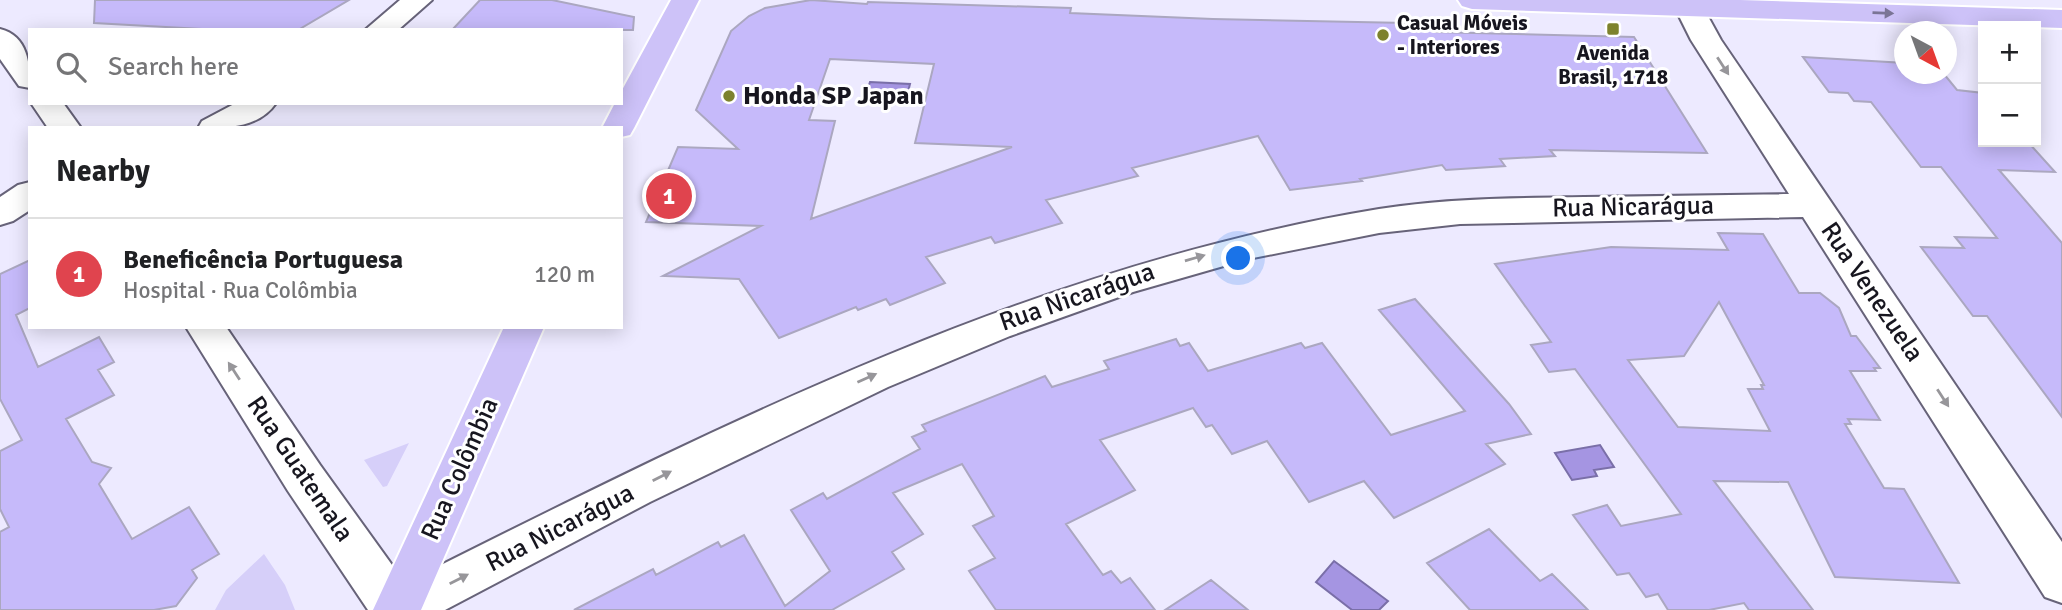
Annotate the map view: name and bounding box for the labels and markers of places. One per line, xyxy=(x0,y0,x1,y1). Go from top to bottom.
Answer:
place label: Casual Móveis - Interiores xyxy=(1397,10,1528,60)
marker: Avenida Brasil, 1718 xyxy=(1605,21,1621,37)
marker: Casual Móveis - Interiores xyxy=(1375,27,1391,43)
place label: Avenida Brasil, 1718 xyxy=(1558,40,1668,90)
place label: Honda SP Japan xyxy=(743,80,924,112)
marker: Honda SP Japan xyxy=(721,88,737,104)
pin: 1 xyxy=(646,170,692,222)

